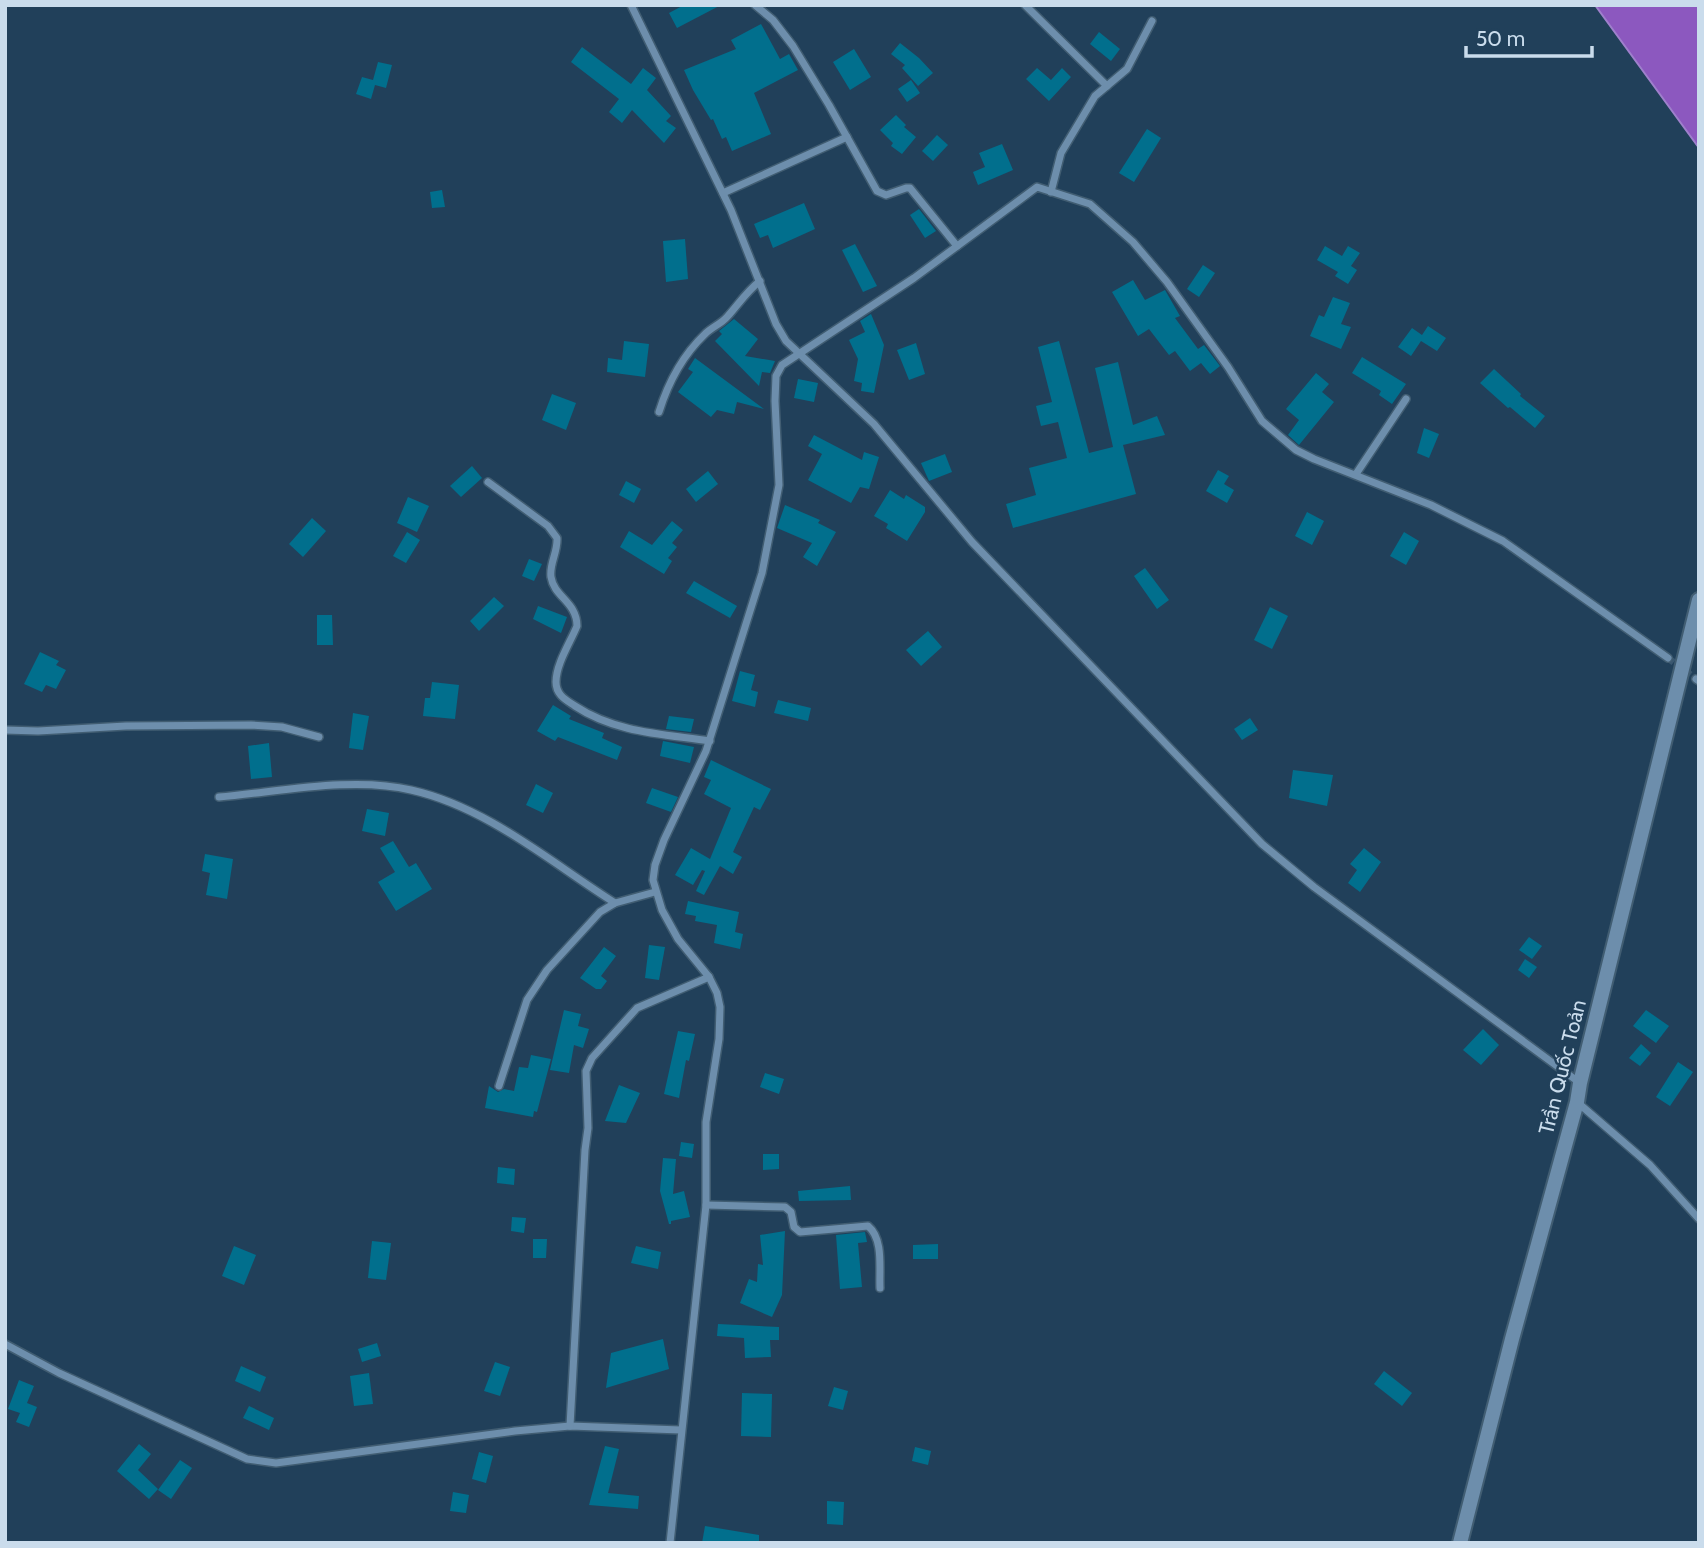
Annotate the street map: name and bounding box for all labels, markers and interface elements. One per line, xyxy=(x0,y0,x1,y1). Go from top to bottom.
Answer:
scale bar xyxy=(1466,14,1592,58)
text: 50 m xyxy=(1476,26,1525,51)
street label: Trần Quốc Toản xyxy=(1533,997,1591,1137)

